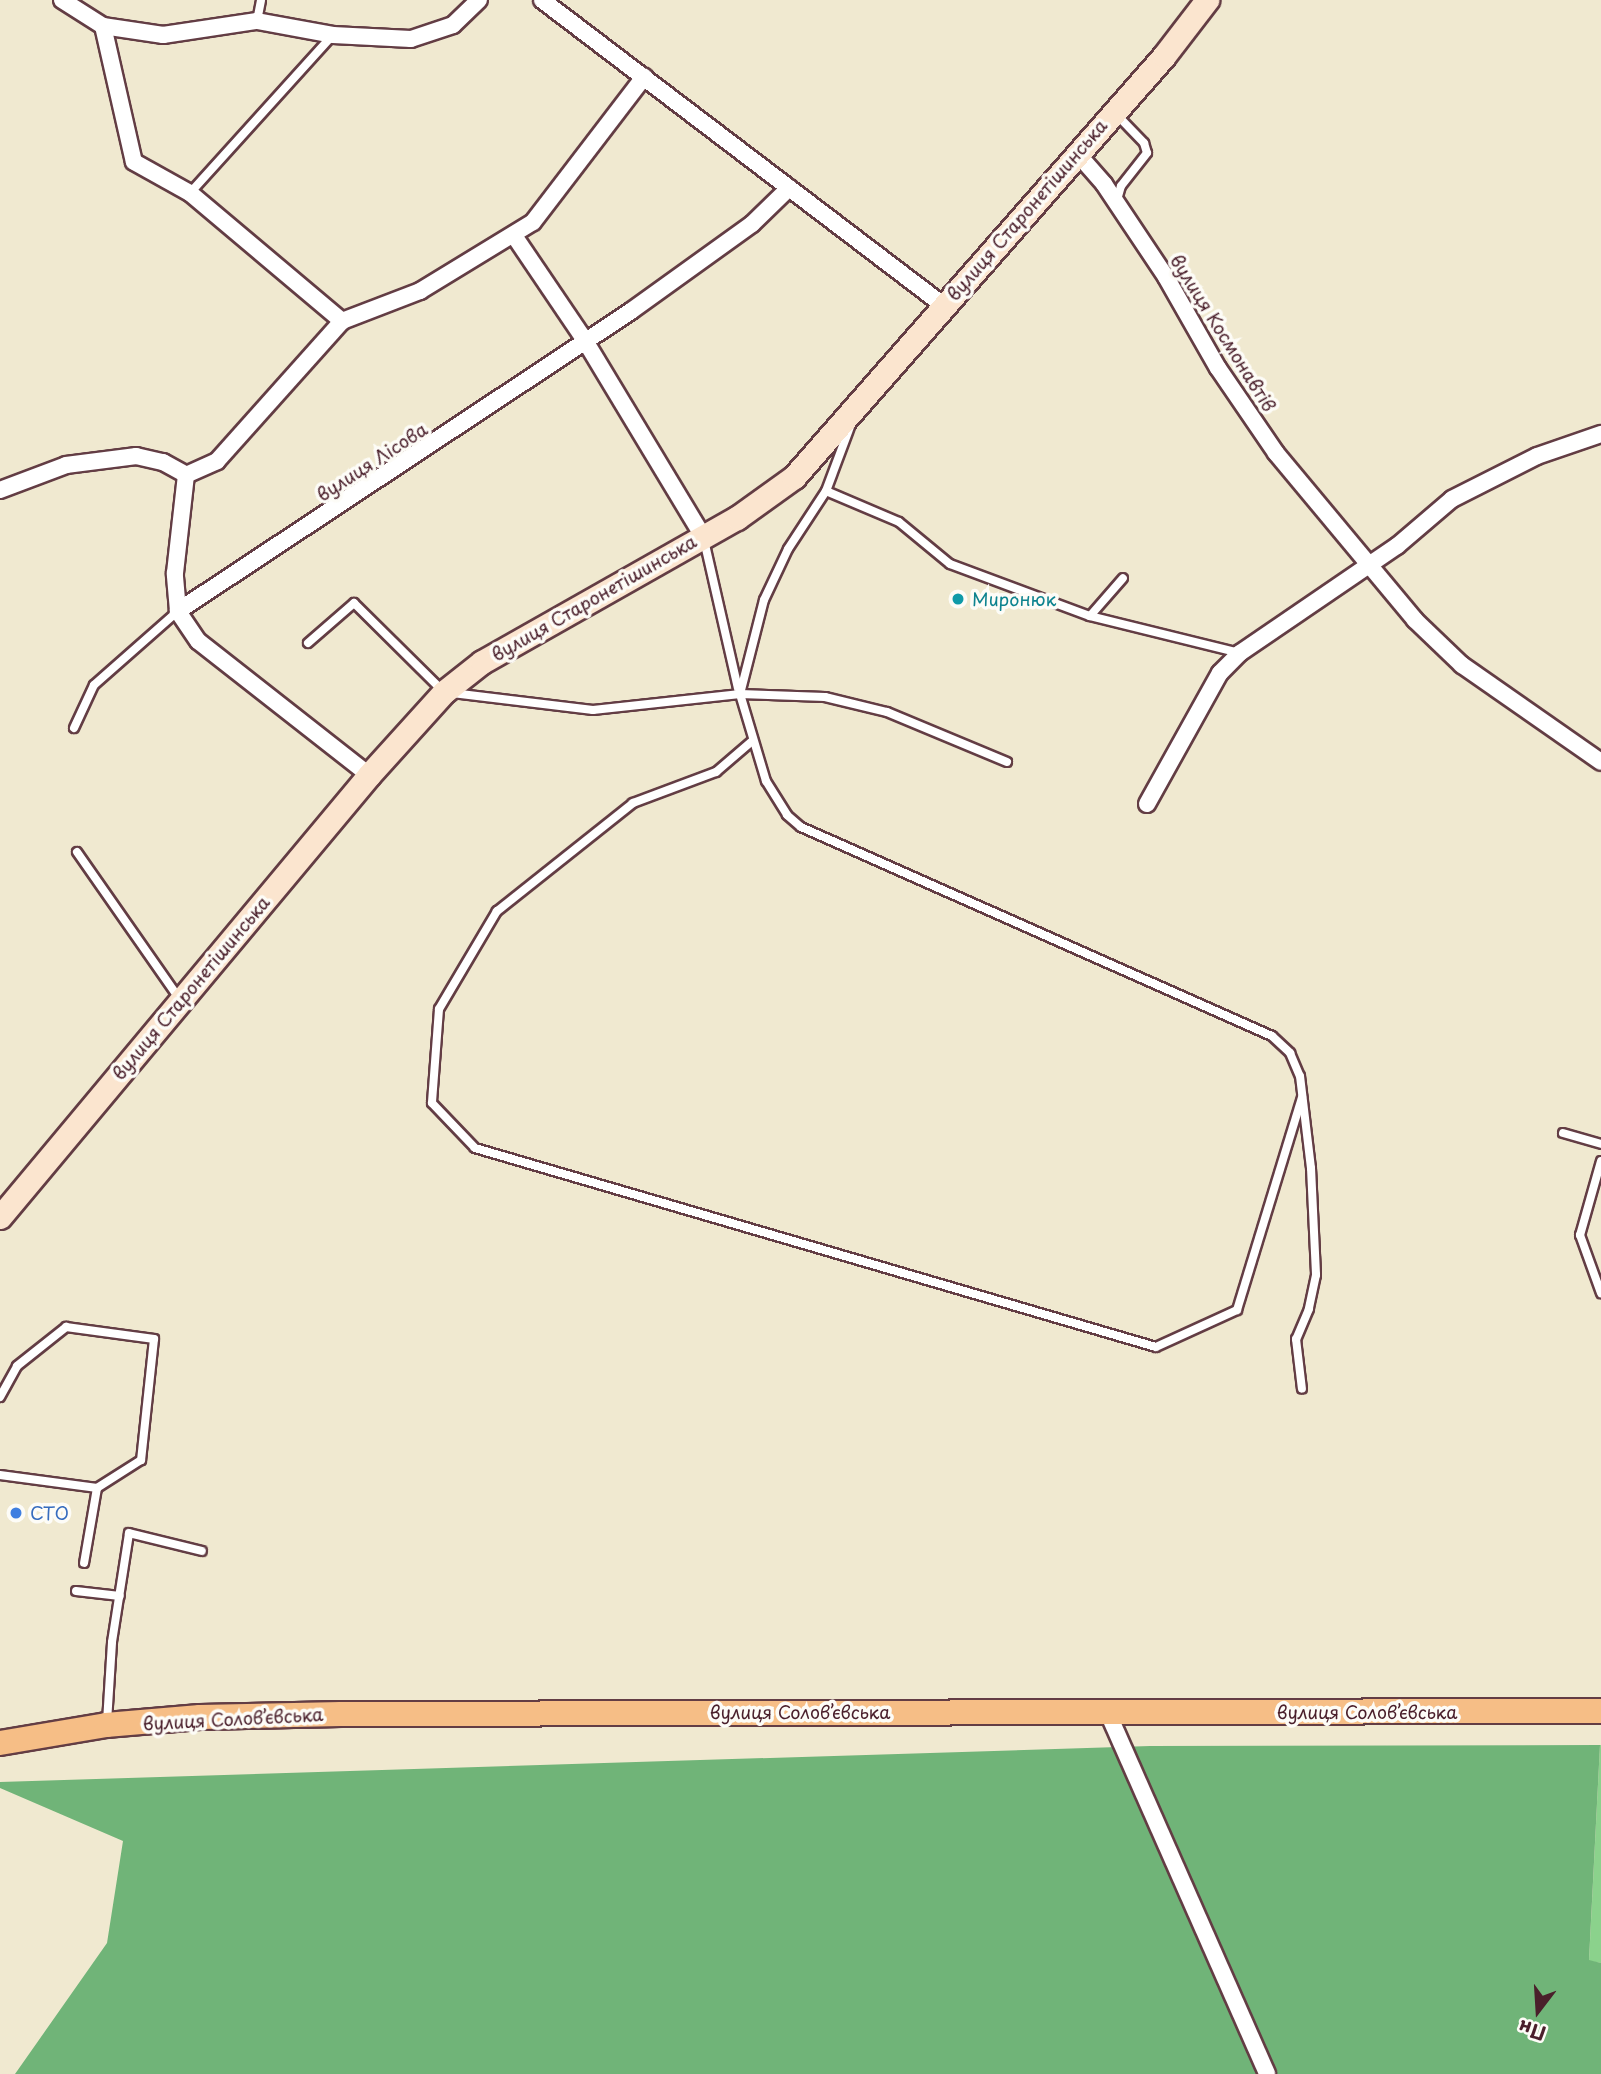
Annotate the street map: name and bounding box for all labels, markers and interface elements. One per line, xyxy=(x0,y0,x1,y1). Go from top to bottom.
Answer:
street label: вулиця Старонетішинська xyxy=(942,115,1112,305)
street label: вулиця Космонавтів xyxy=(1166,250,1280,416)
street label: вулиця Лісова xyxy=(312,418,432,506)
street label: вулиця Старонетішинська xyxy=(487,530,701,666)
place label: Миронюк xyxy=(972,588,1056,610)
marker: Миронюк xyxy=(950,591,966,607)
street label: вулиця Старонетішинська xyxy=(108,891,274,1085)
place label: СТО xyxy=(30,1502,69,1524)
marker: СТО xyxy=(8,1505,24,1521)
street label: вулиця Соловʼєвська xyxy=(709,1701,891,1723)
street label: вулиця Соловʼєвська xyxy=(1276,1701,1458,1723)
street label: вулиця Соловʼєвська xyxy=(142,1703,324,1735)
north arrow xyxy=(1503,1976,1573,2046)
text: Пн xyxy=(1515,2014,1549,2048)

